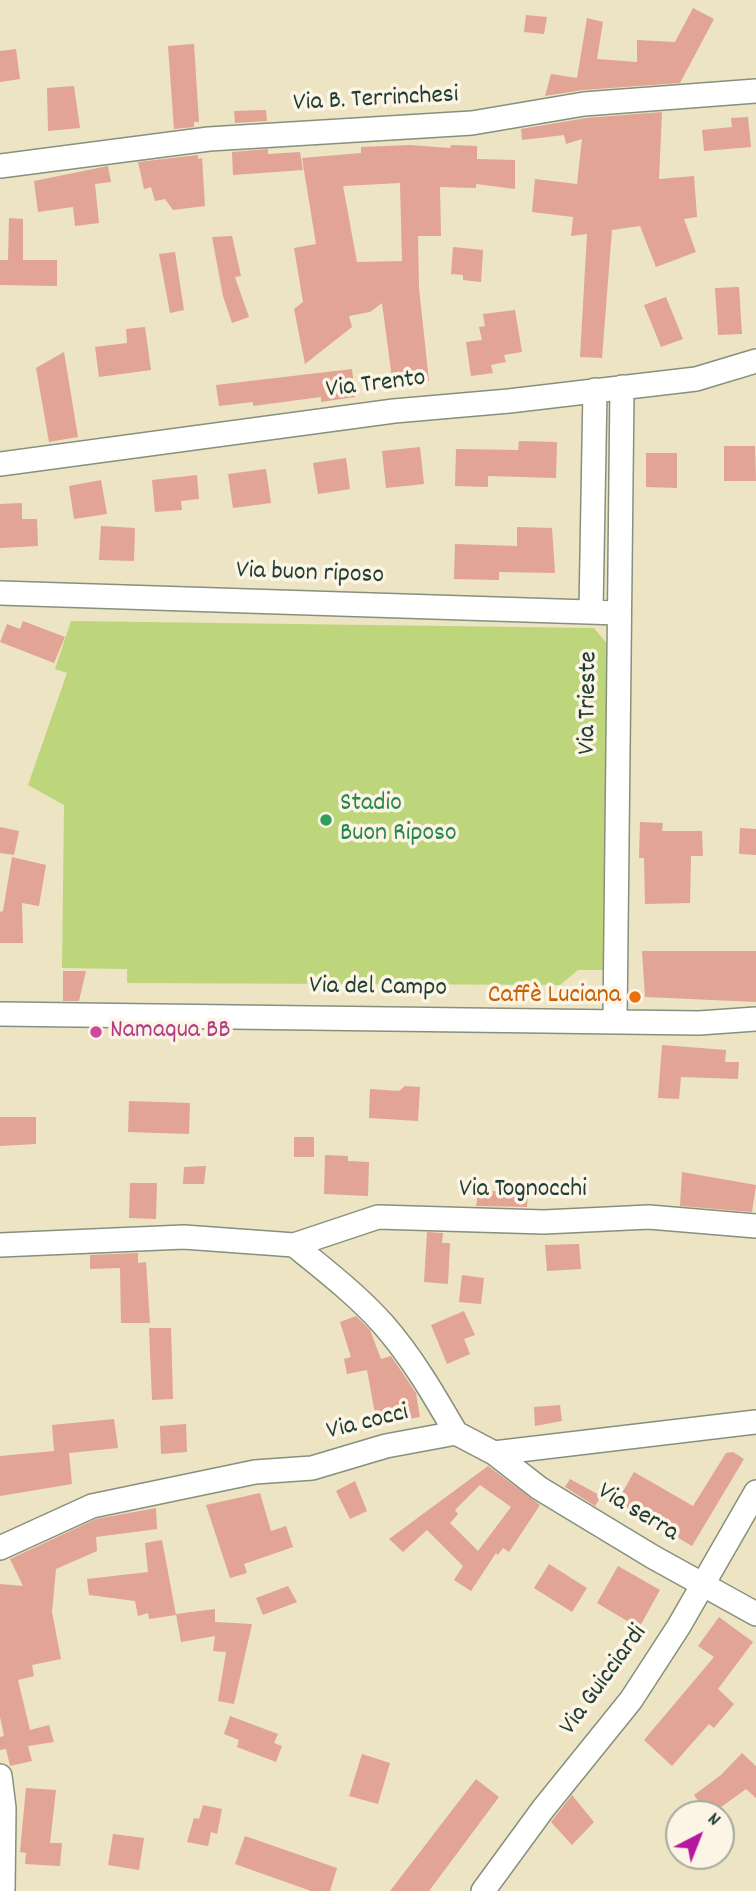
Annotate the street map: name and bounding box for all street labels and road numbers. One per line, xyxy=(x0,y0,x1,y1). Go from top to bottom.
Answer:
street label: Via B. Terrinchesi xyxy=(293,81,459,121)
street label: Via Trento xyxy=(324,364,428,408)
street label: Via buon riposo xyxy=(236,557,384,593)
street label: Via Trieste xyxy=(573,651,607,755)
street label: Via del Campo xyxy=(309,972,447,1006)
street label: Via Tognocchi xyxy=(459,1175,587,1207)
street label: Via cocci xyxy=(324,1399,412,1449)
street label: Via serra xyxy=(591,1478,683,1550)
street label: Via Guicciardi xyxy=(554,1620,656,1742)

